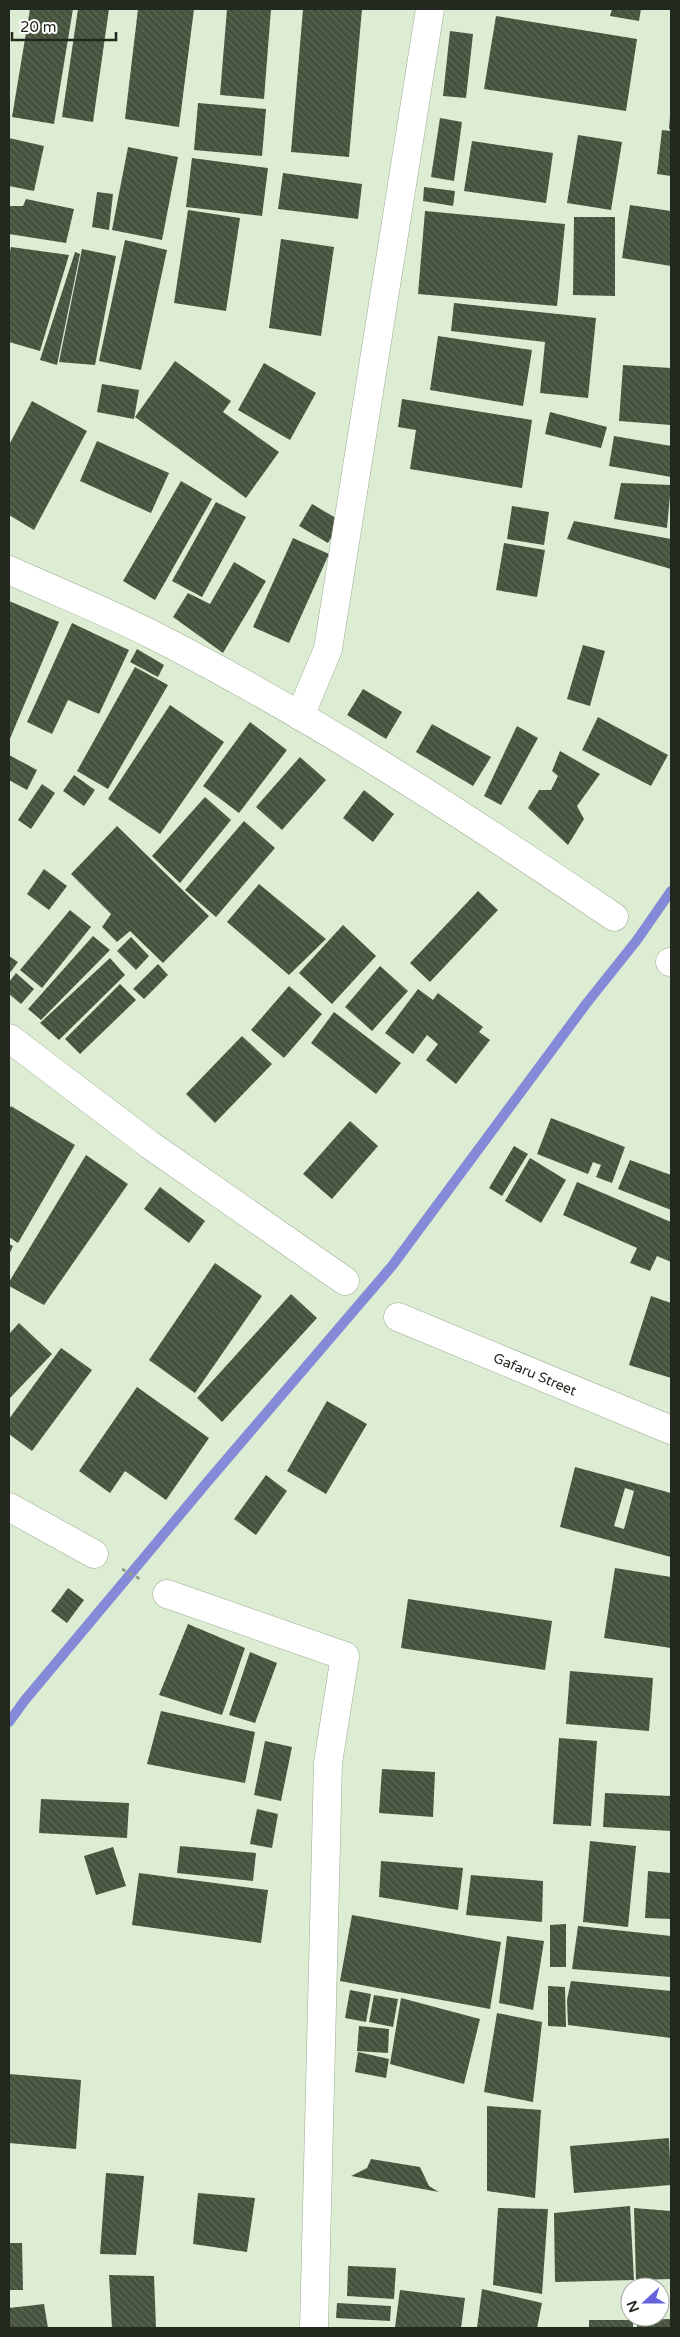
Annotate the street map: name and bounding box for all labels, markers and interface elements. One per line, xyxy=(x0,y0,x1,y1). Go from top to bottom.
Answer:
scale bar xyxy=(12,10,116,42)
text: 20 m xyxy=(20,18,57,36)
street label: Gafaru Street xyxy=(491,1349,580,1400)
north arrow xyxy=(620,2277,670,2327)
text: N xyxy=(623,2298,643,2315)

